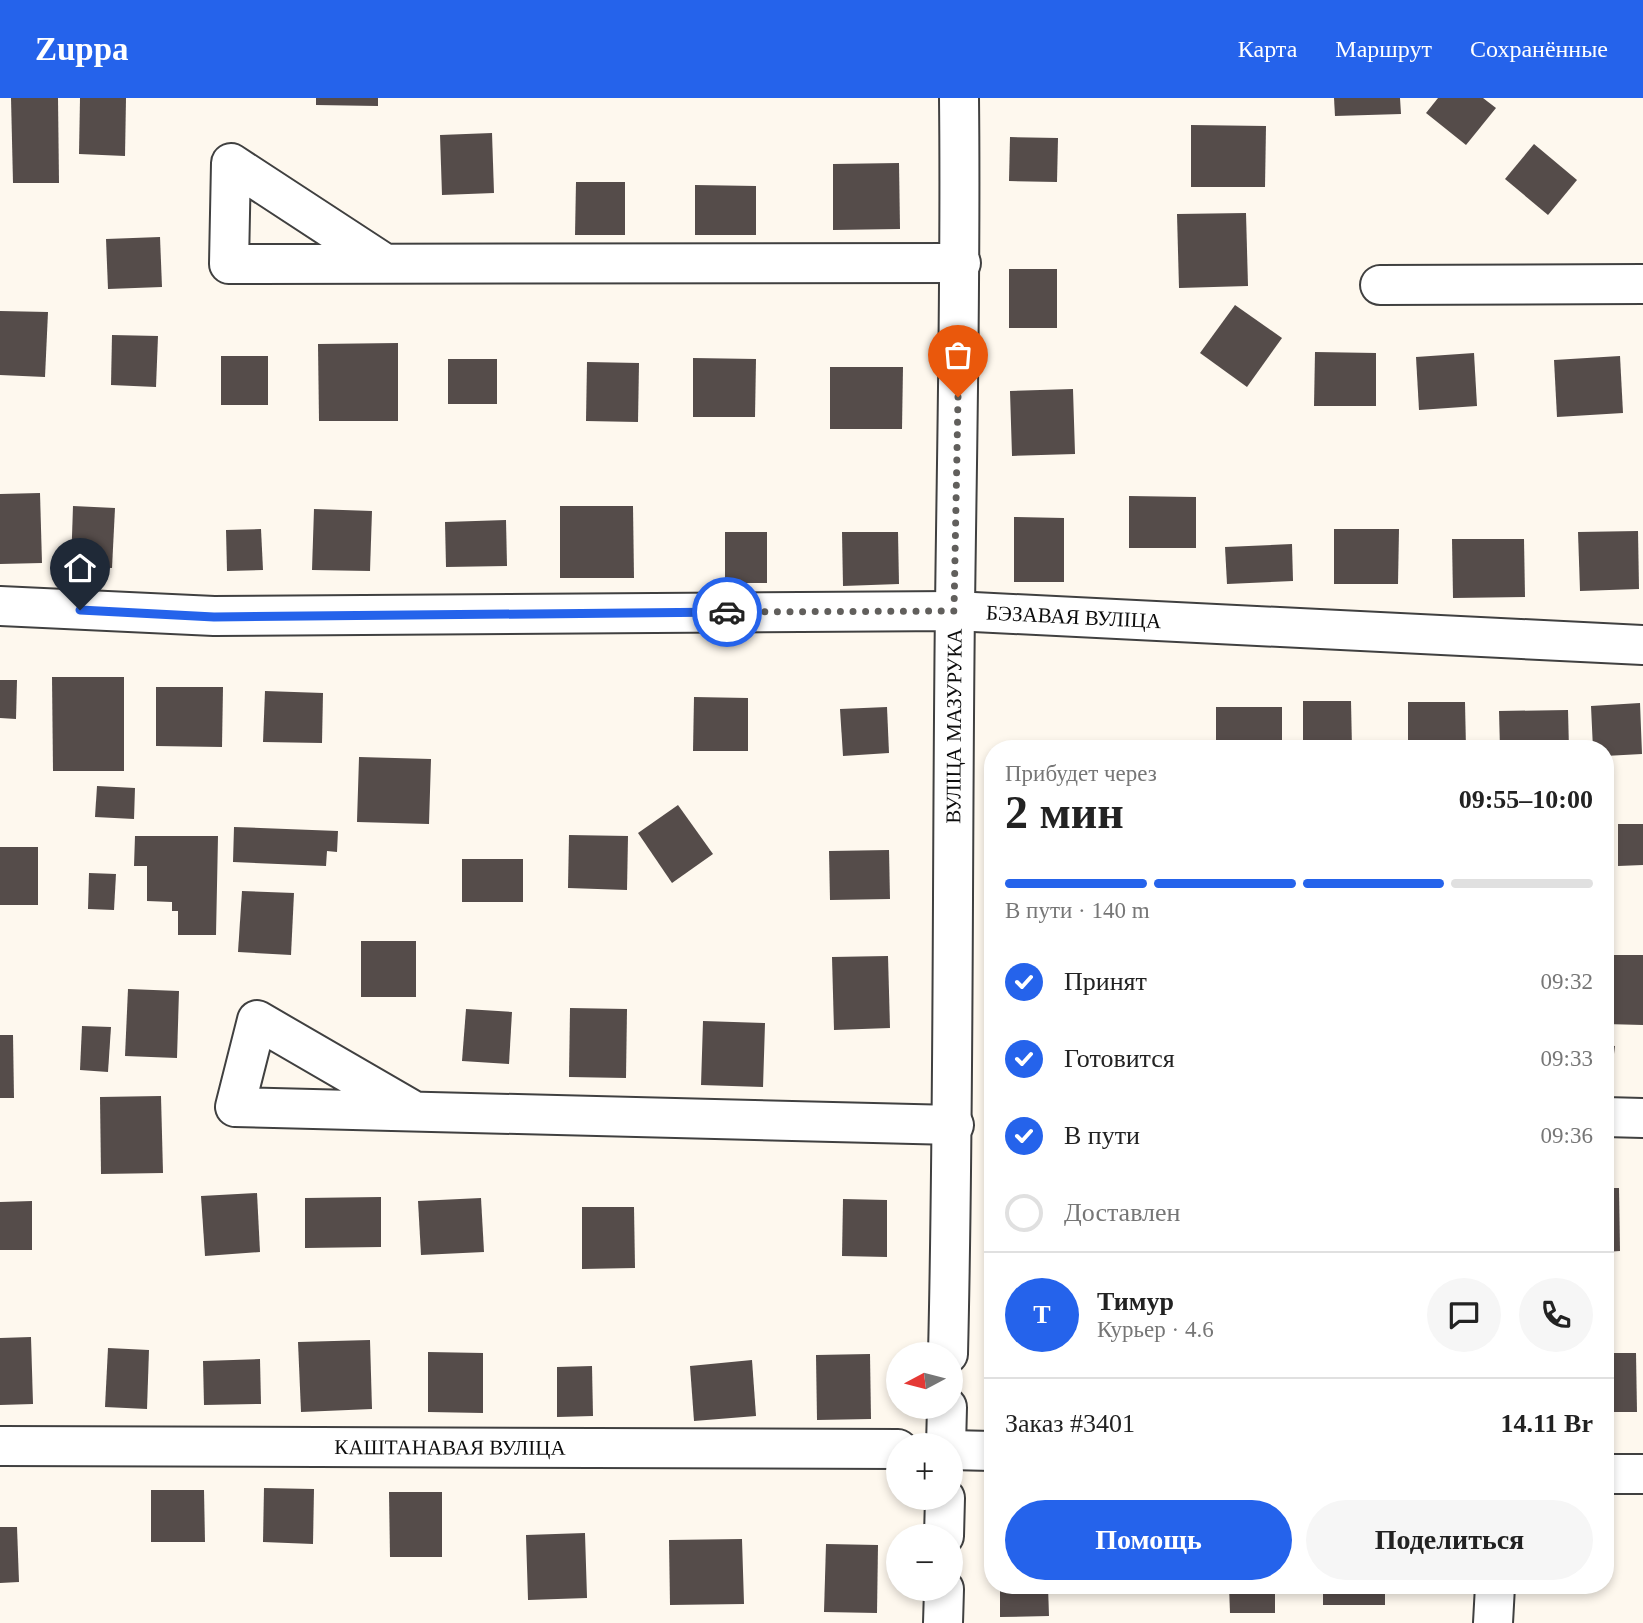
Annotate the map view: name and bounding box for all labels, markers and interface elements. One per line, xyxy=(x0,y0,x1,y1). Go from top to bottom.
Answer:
text: Zuppa xyxy=(35,31,129,67)
text: Карта xyxy=(1238,36,1297,62)
text: Маршрут xyxy=(1335,36,1432,62)
text: Сохранённые xyxy=(1470,36,1608,62)
pin xyxy=(928,325,988,397)
icon: bag xyxy=(939,336,977,374)
pin xyxy=(50,538,110,610)
icon: home xyxy=(61,549,99,587)
courier xyxy=(692,577,762,647)
icon: car xyxy=(708,593,746,631)
street label: БЭЗАВАЯ ВУЛІЦА xyxy=(985,601,1163,633)
street label: ВУЛІЦА МАЗУРУКА xyxy=(941,628,967,824)
text: Прибудет через xyxy=(1005,761,1157,786)
text: 09:55–10:00 xyxy=(1459,785,1593,814)
text: 2 мин xyxy=(1005,787,1124,838)
text: В пути · 140 m xyxy=(1005,898,1150,923)
icon: check xyxy=(1005,963,1043,1001)
text: Принят xyxy=(1064,967,1147,996)
text: 09:32 xyxy=(1541,969,1593,994)
icon: check xyxy=(1005,1040,1043,1078)
text: Готовится xyxy=(1064,1044,1175,1073)
text: 09:33 xyxy=(1541,1046,1593,1071)
icon: check xyxy=(1005,1117,1043,1155)
text: В пути xyxy=(1064,1121,1140,1150)
text: 09:36 xyxy=(1541,1123,1593,1148)
text: Доставлен xyxy=(1064,1198,1181,1227)
button: chat xyxy=(1427,1278,1501,1352)
button: phone xyxy=(1519,1278,1593,1352)
text: Тимур xyxy=(1097,1287,1174,1316)
text: Т xyxy=(1033,1300,1051,1329)
text: Курьер · 4.6 xyxy=(1097,1317,1214,1342)
north arrow xyxy=(886,1342,962,1419)
map controls xyxy=(886,1342,963,1601)
text: Заказ #3401 xyxy=(1005,1409,1135,1438)
text: 14.11 Br xyxy=(1501,1409,1593,1438)
button: + xyxy=(886,1433,963,1510)
street label: КАШТАНАВАЯ ВУЛІЦА xyxy=(334,1435,566,1460)
button: Помощь xyxy=(1005,1500,1292,1580)
button: Поделиться xyxy=(1306,1500,1593,1580)
button: − xyxy=(886,1524,963,1601)

